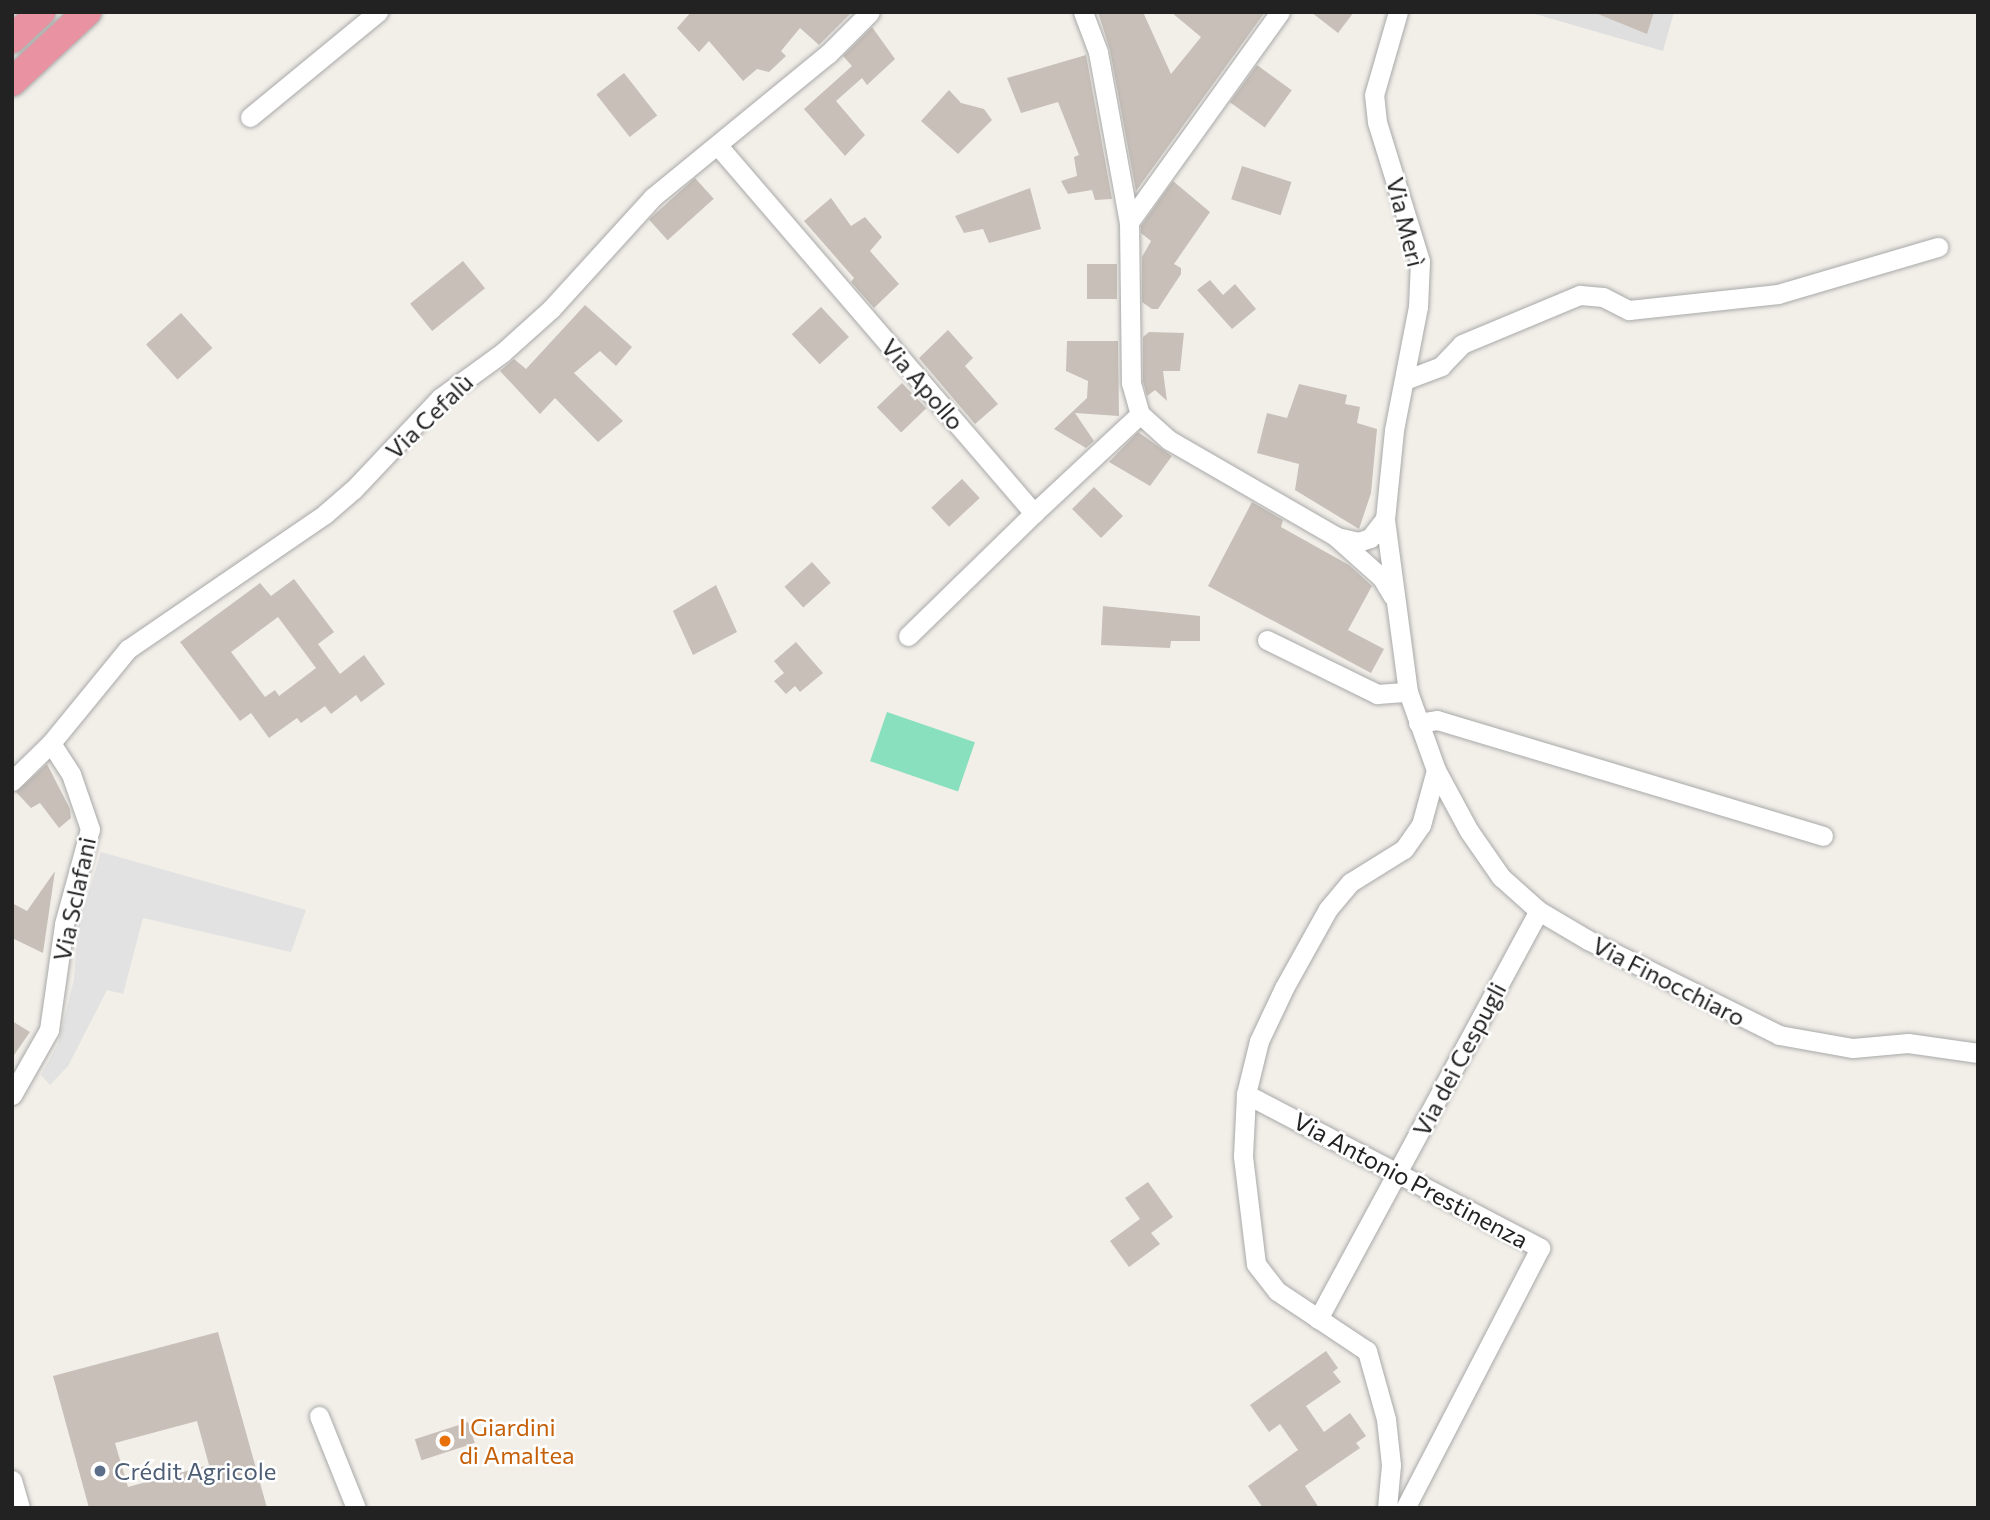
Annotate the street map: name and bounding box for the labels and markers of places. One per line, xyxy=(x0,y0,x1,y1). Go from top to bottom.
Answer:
place label: I Giardini di Amaltea xyxy=(459,1413,575,1469)
marker: I Giardini di Amaltea xyxy=(437,1433,453,1449)
place label: Crédit Agricole xyxy=(114,1457,276,1485)
marker: Crédit Agricole xyxy=(92,1463,108,1479)

